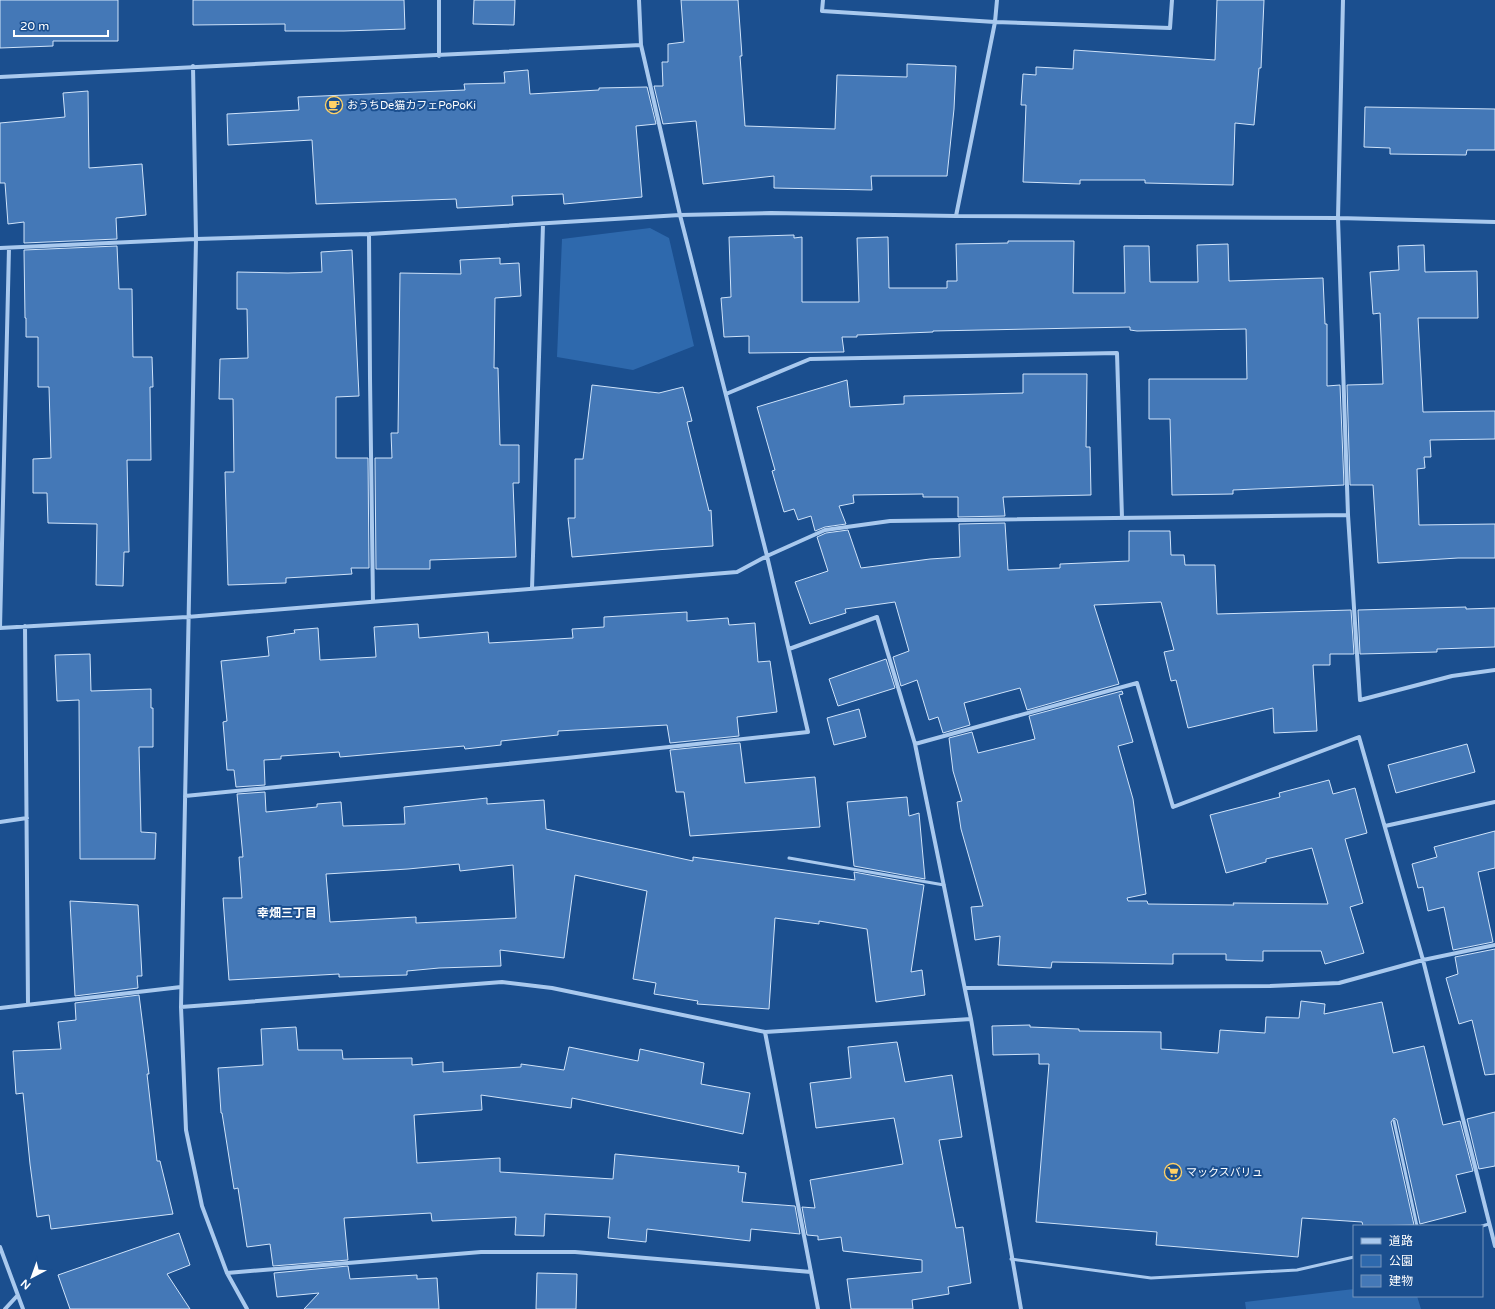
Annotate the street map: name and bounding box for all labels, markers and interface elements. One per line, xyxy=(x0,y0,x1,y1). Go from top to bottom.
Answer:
scale bar xyxy=(14,12,108,38)
text: 20 m xyxy=(20,19,49,33)
cafe icon: おうちDe猫カフェPoPoKi xyxy=(324,95,344,115)
place label: おうちDe猫カフェPoPoKi xyxy=(347,99,476,112)
district label: 幸畑三丁目 xyxy=(257,906,317,920)
supermarket icon: マックスバリュ xyxy=(1163,1162,1183,1182)
place label: マックスバリュ xyxy=(1186,1166,1263,1179)
legend xyxy=(1353,1225,1483,1297)
text: 道路 xyxy=(1389,1234,1413,1248)
text: 公園 xyxy=(1389,1254,1413,1268)
north arrow xyxy=(12,1257,52,1297)
text: 建物 xyxy=(1389,1274,1413,1288)
text: N xyxy=(18,1276,33,1292)

